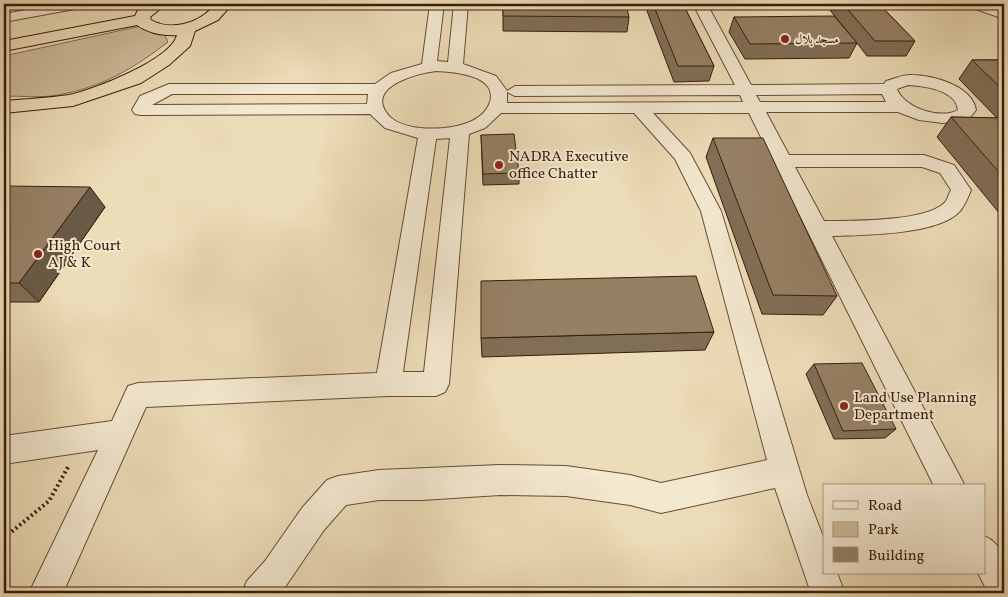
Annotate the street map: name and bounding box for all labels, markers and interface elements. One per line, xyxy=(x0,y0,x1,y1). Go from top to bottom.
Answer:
place label: مسجد بلال xyxy=(795,32,839,48)
marker: مسجد بلال xyxy=(779,33,791,45)
place label: NADRA Executive office Chatter xyxy=(509,147,629,185)
marker: NADRA Executive office Chatter xyxy=(493,159,505,171)
place label: High Court AJ & K xyxy=(48,236,121,274)
marker: High Court AJ & K xyxy=(32,248,44,260)
place label: Land Use Planning Department xyxy=(854,388,977,426)
marker: Land Use Planning Department xyxy=(838,400,850,412)
legend xyxy=(823,484,986,574)
text: Road xyxy=(868,496,902,517)
text: Park xyxy=(868,520,899,541)
text: Building xyxy=(868,546,925,567)

